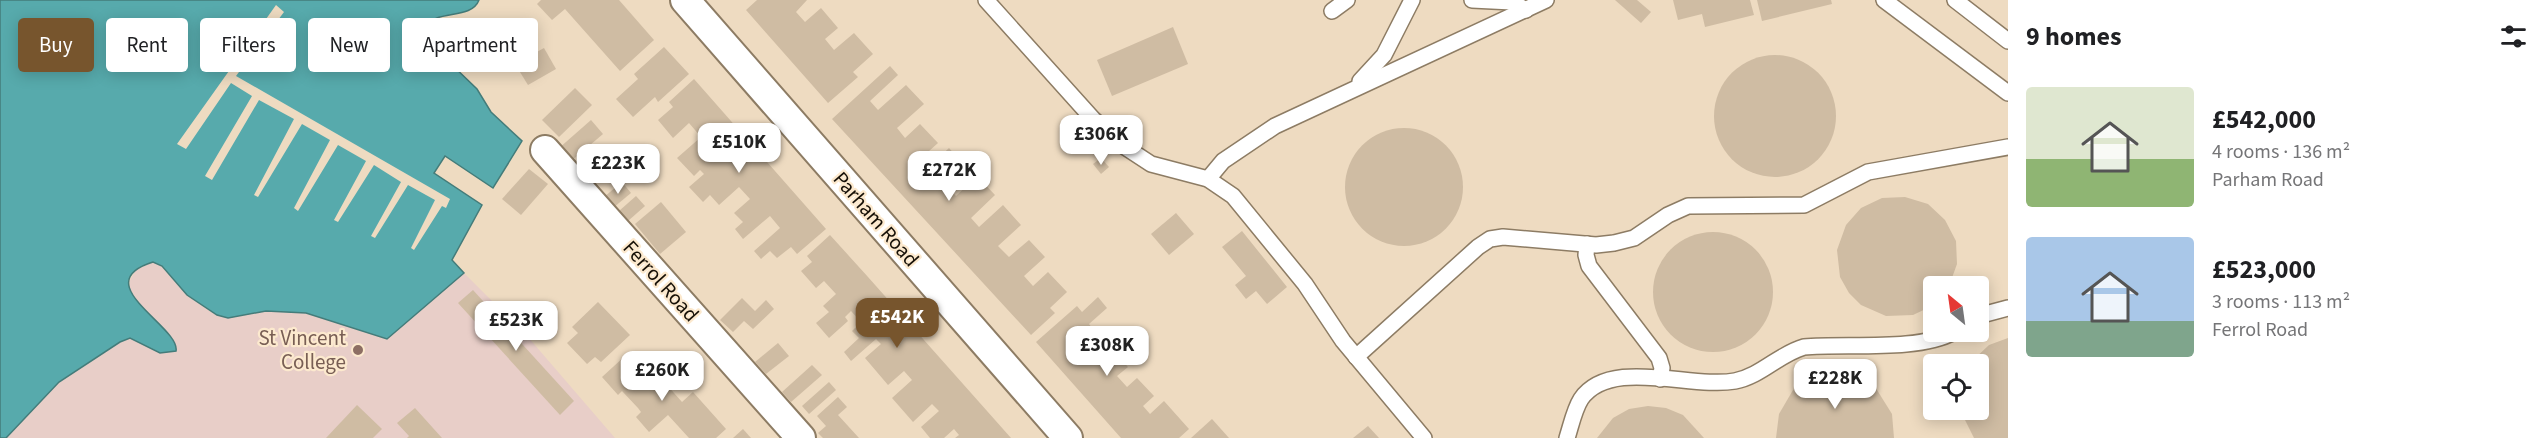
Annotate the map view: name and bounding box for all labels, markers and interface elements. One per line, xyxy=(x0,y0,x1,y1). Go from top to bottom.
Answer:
chip: Buy xyxy=(18,18,94,72)
chip: Rent xyxy=(106,18,188,72)
chip: Filters xyxy=(200,18,296,72)
chip: New xyxy=(308,18,390,72)
chip: Apartment xyxy=(402,18,538,72)
text: 9 homes xyxy=(2026,18,2121,55)
icon: filters xyxy=(2497,20,2530,53)
text: £542,000 xyxy=(2212,101,2316,138)
icon: home xyxy=(2074,111,2146,183)
pin: £306K xyxy=(1059,115,1143,166)
text: £306K xyxy=(1074,120,1128,148)
pin: £510K xyxy=(697,123,781,174)
text: £510K xyxy=(712,128,766,156)
text: 4 rooms · 136 m² xyxy=(2212,138,2350,166)
pin: £223K xyxy=(576,144,660,195)
text: £223K xyxy=(591,149,645,177)
pin: £272K xyxy=(907,151,991,202)
text: £272K xyxy=(922,156,976,184)
street label: Parham Road xyxy=(826,165,926,273)
text: Parham Road xyxy=(2212,166,2324,194)
street label: Ferrol Road xyxy=(616,233,706,329)
text: £523,000 xyxy=(2212,251,2316,288)
icon: home xyxy=(2074,261,2146,333)
north arrow xyxy=(1923,276,1989,342)
map controls xyxy=(1923,276,1989,420)
text: 3 rooms · 113 m² xyxy=(2212,288,2350,316)
pin: £542K xyxy=(855,298,939,349)
pin: £523K xyxy=(474,301,558,352)
text: £542K xyxy=(870,303,924,331)
text: £523K xyxy=(489,306,543,334)
text: Ferrol Road xyxy=(2212,316,2308,344)
place label: St Vincent College xyxy=(258,323,346,377)
pin: £308K xyxy=(1065,326,1149,377)
text: £308K xyxy=(1080,331,1134,359)
marker: St Vincent College xyxy=(351,343,365,357)
pin: £260K xyxy=(620,351,704,402)
button: locate xyxy=(1923,354,1989,420)
text: £260K xyxy=(635,356,689,384)
pin: £228K xyxy=(1793,359,1877,410)
text: £228K xyxy=(1808,364,1862,392)

